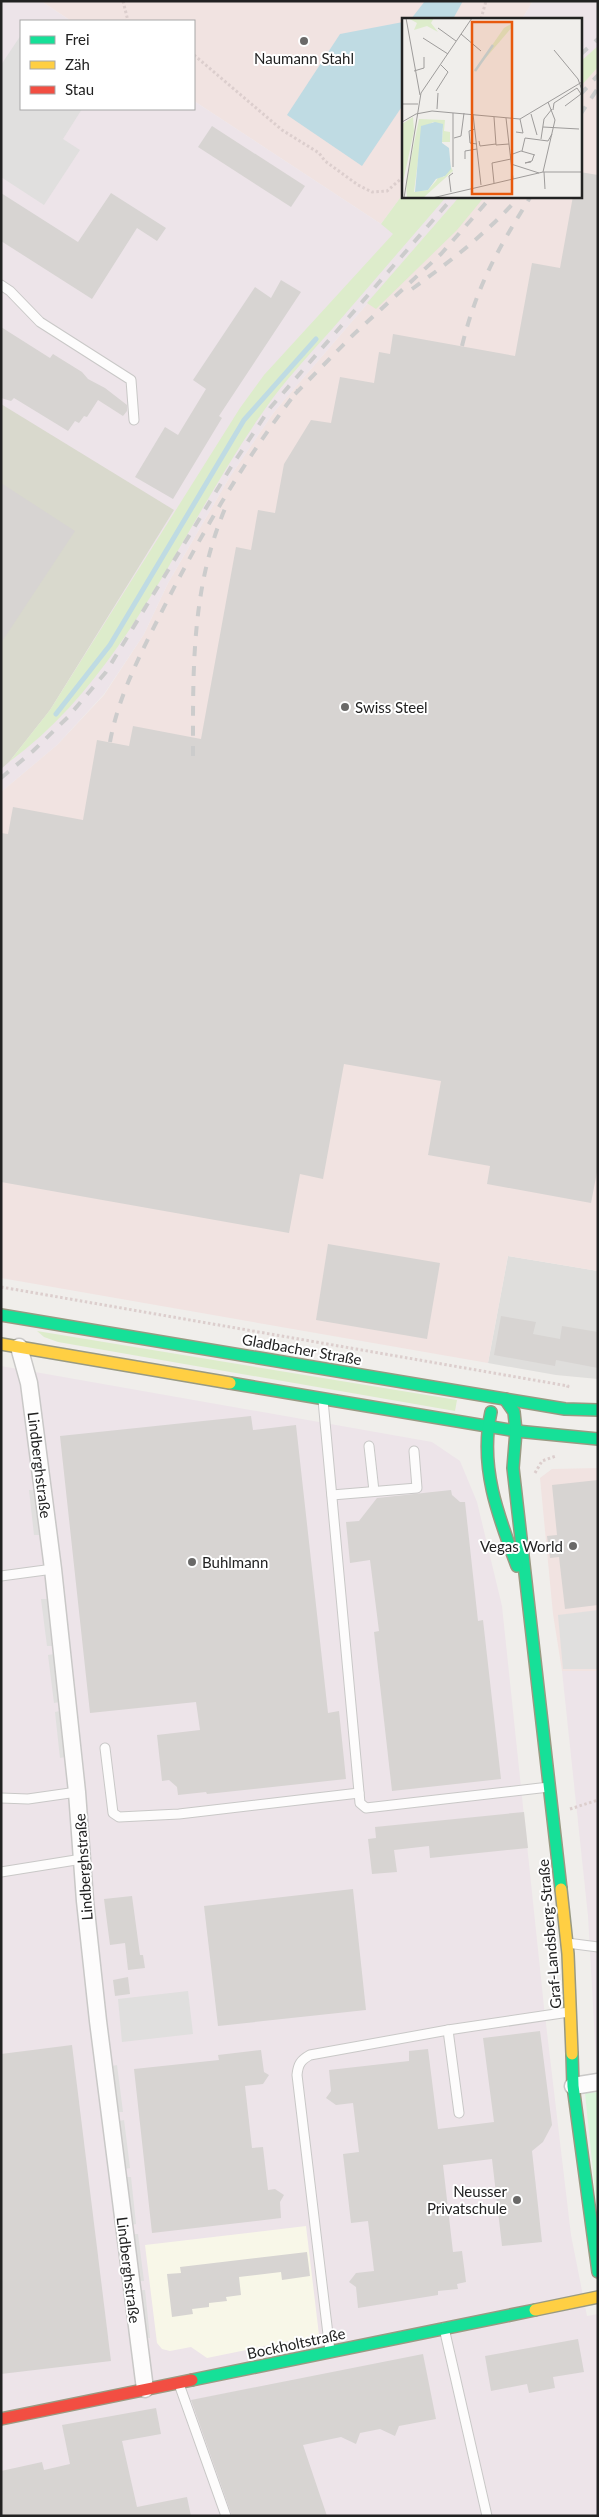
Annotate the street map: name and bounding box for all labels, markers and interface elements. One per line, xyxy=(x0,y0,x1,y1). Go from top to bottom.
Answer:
inset map xyxy=(402,18,582,198)
legend xyxy=(20,20,195,110)
text: Frei xyxy=(65,30,90,48)
marker: Naumann Stahl xyxy=(298,35,310,47)
place label: Naumann Stahl xyxy=(254,49,354,67)
text: Zäh xyxy=(65,55,90,73)
text: Stau xyxy=(65,80,94,98)
place label: Swiss Steel xyxy=(355,698,428,716)
marker: Swiss Steel xyxy=(339,701,351,713)
street label: Gladbacher Straße xyxy=(241,1330,363,1368)
street label: Lindberghstraße xyxy=(25,1411,55,1519)
place label: Vegas World xyxy=(480,1537,563,1555)
marker: Vegas World xyxy=(567,1540,579,1552)
place label: Buhlmann xyxy=(202,1553,268,1571)
marker: Buhlmann xyxy=(186,1556,198,1568)
street label: Lindberghstraße xyxy=(70,1813,96,1921)
street label: Graf-Landsberg-Straße xyxy=(533,1858,565,2010)
place label: Neusser Privatschule xyxy=(427,2182,508,2217)
marker: Neusser Privatschule xyxy=(511,2194,523,2206)
street label: Lindberghstraße xyxy=(114,2216,144,2324)
street label: Bockholtstraße xyxy=(245,2324,347,2362)

